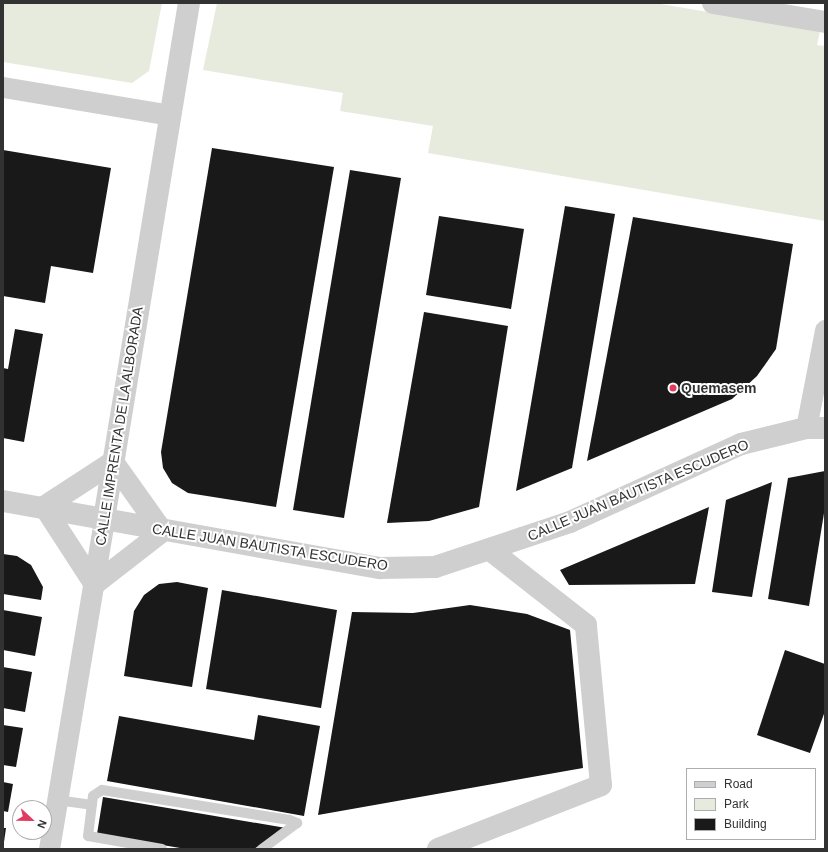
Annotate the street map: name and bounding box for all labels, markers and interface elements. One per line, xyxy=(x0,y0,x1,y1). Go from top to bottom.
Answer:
street label: CALLE IMPRENTA DE LA ALBORADA xyxy=(92,304,146,548)
place label: Quemasem xyxy=(681,380,756,396)
marker: Quemasem xyxy=(668,383,678,393)
street label: CALLE JUAN BAUTISTA ESCUDERO xyxy=(525,436,751,544)
street label: CALLE JUAN BAUTISTA ESCUDERO xyxy=(150,520,390,574)
legend xyxy=(686,768,816,840)
text: Road xyxy=(724,777,753,791)
text: Park xyxy=(724,797,749,811)
north arrow xyxy=(12,800,52,840)
text: Building xyxy=(724,817,767,831)
text: N xyxy=(35,818,49,830)

